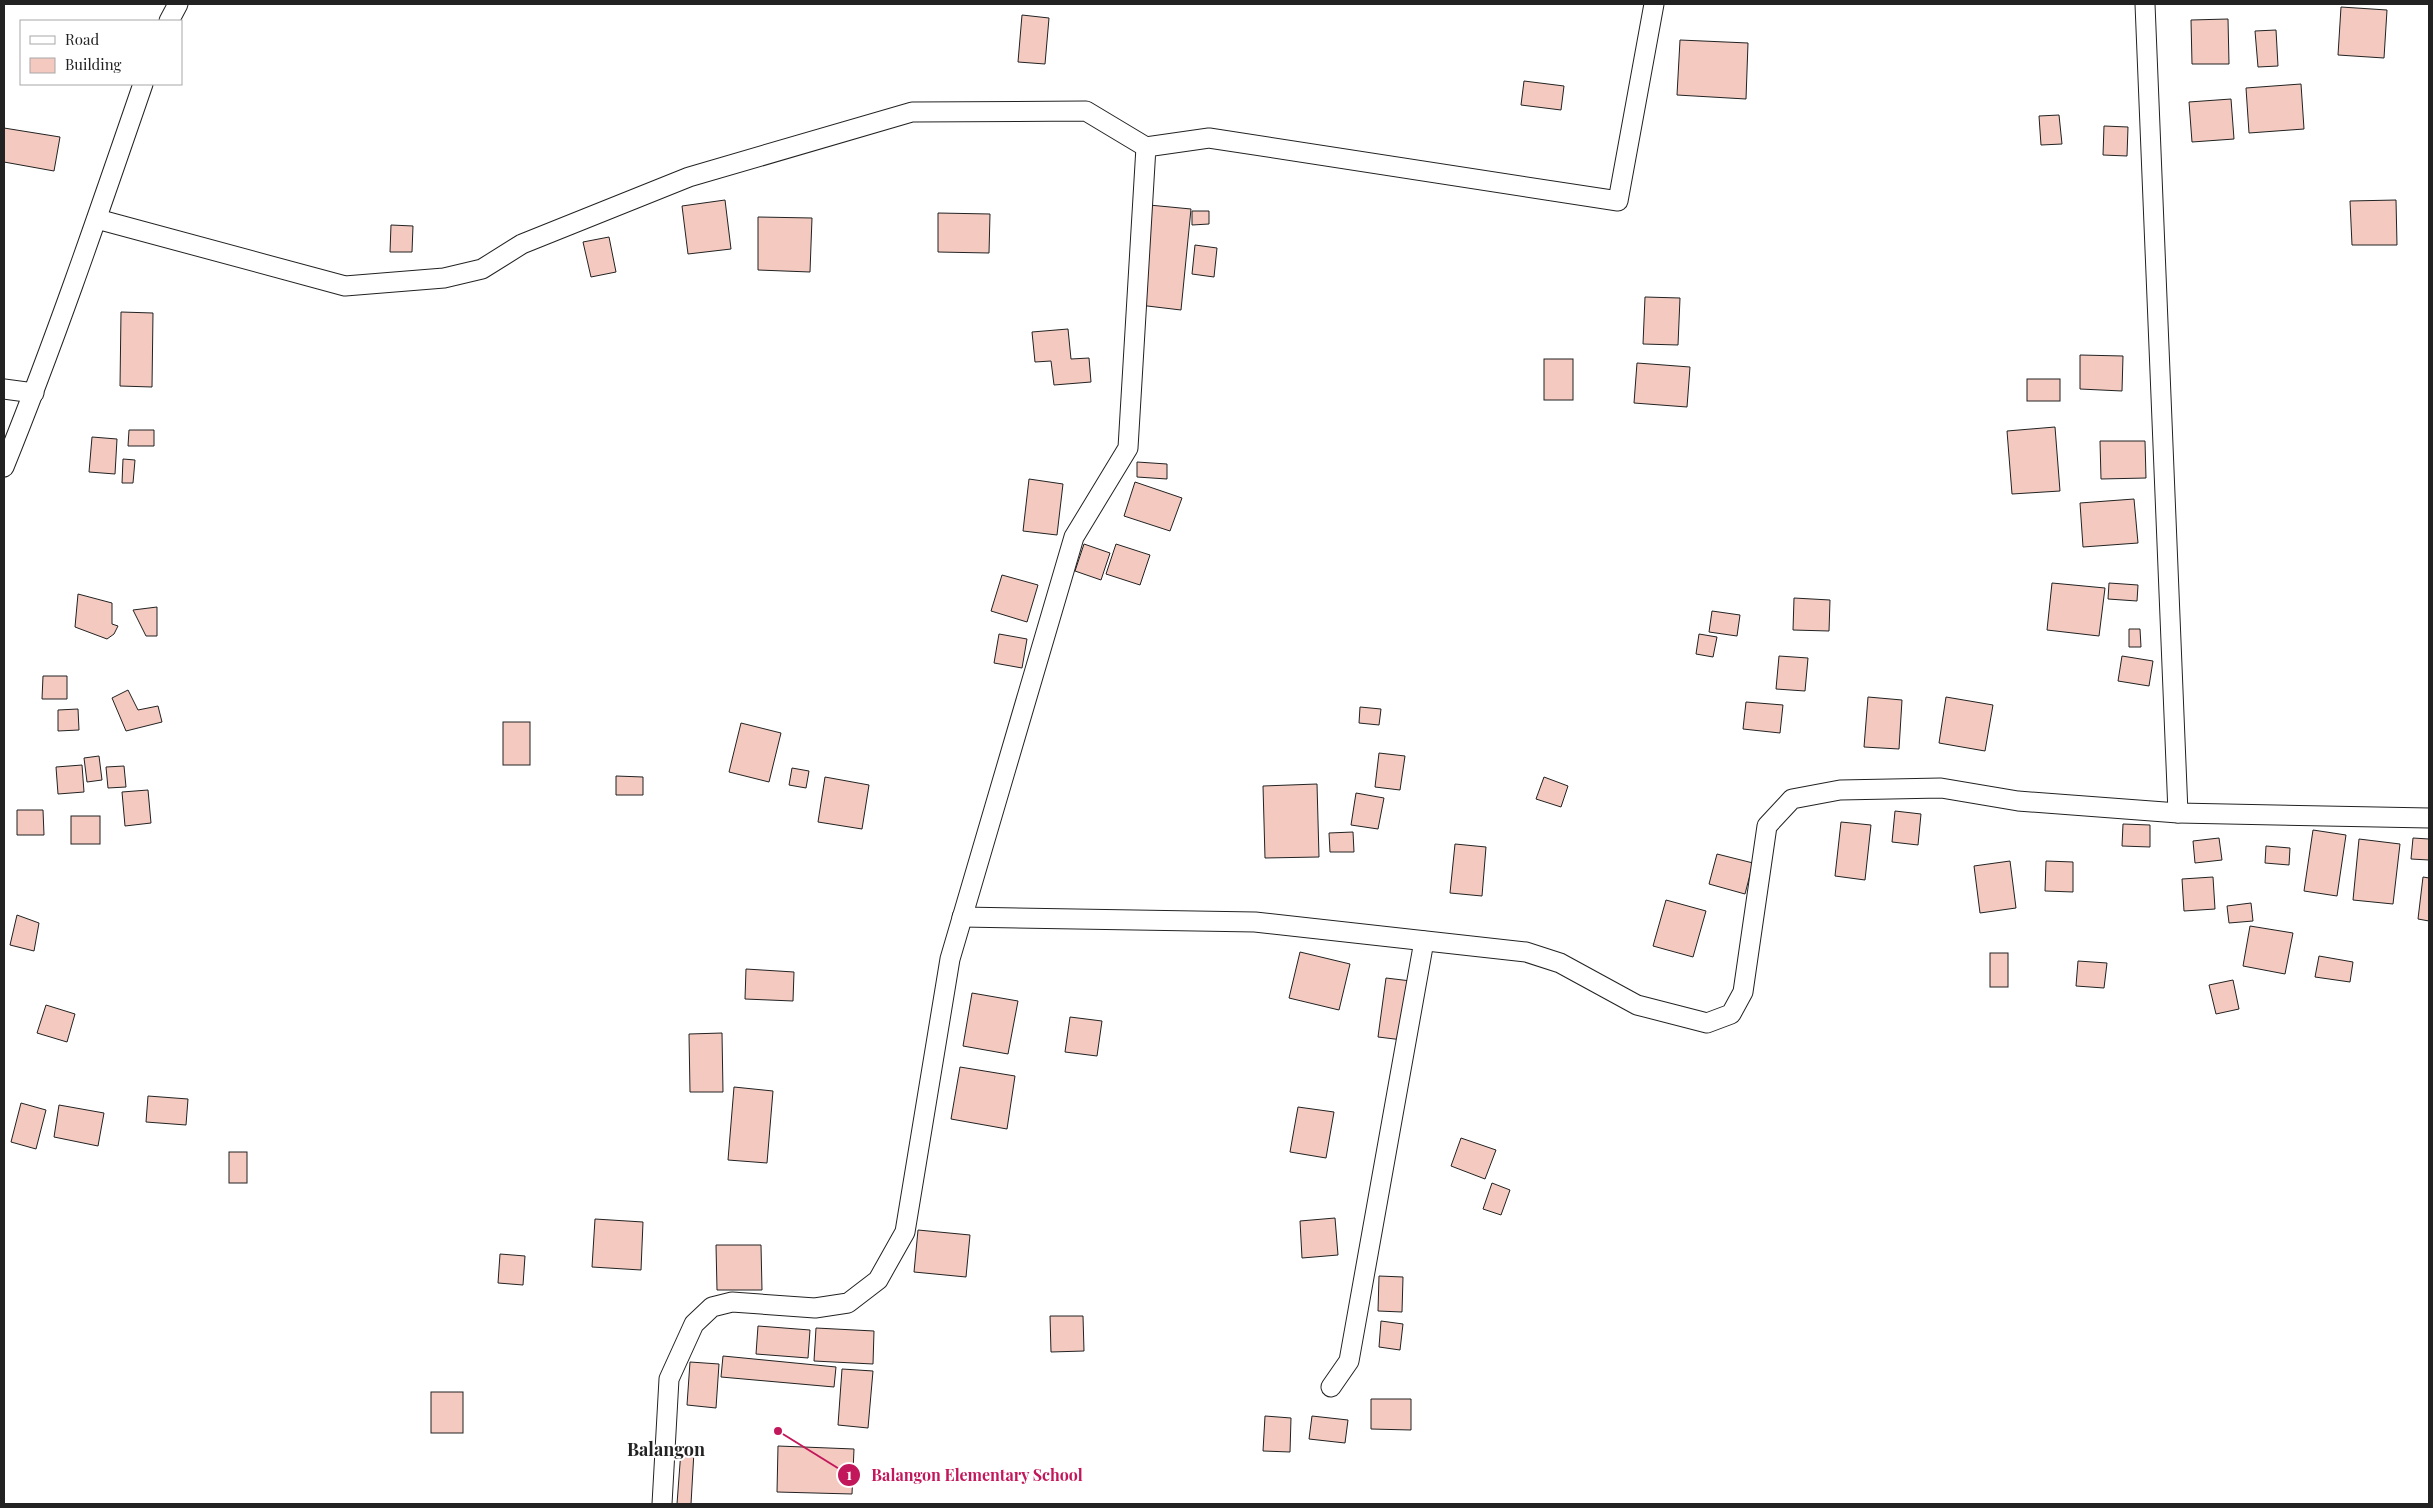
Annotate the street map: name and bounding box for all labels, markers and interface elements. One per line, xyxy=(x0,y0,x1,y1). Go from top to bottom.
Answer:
legend xyxy=(20,20,182,85)
text: Road xyxy=(65,29,99,49)
text: Building xyxy=(65,54,122,74)
district label: Balangon xyxy=(627,1437,705,1461)
callout: Balangon Elementary School xyxy=(836,1460,1093,1491)
text: 1 xyxy=(846,1464,852,1484)
text: Balangon Elementary School xyxy=(871,1464,1083,1485)

